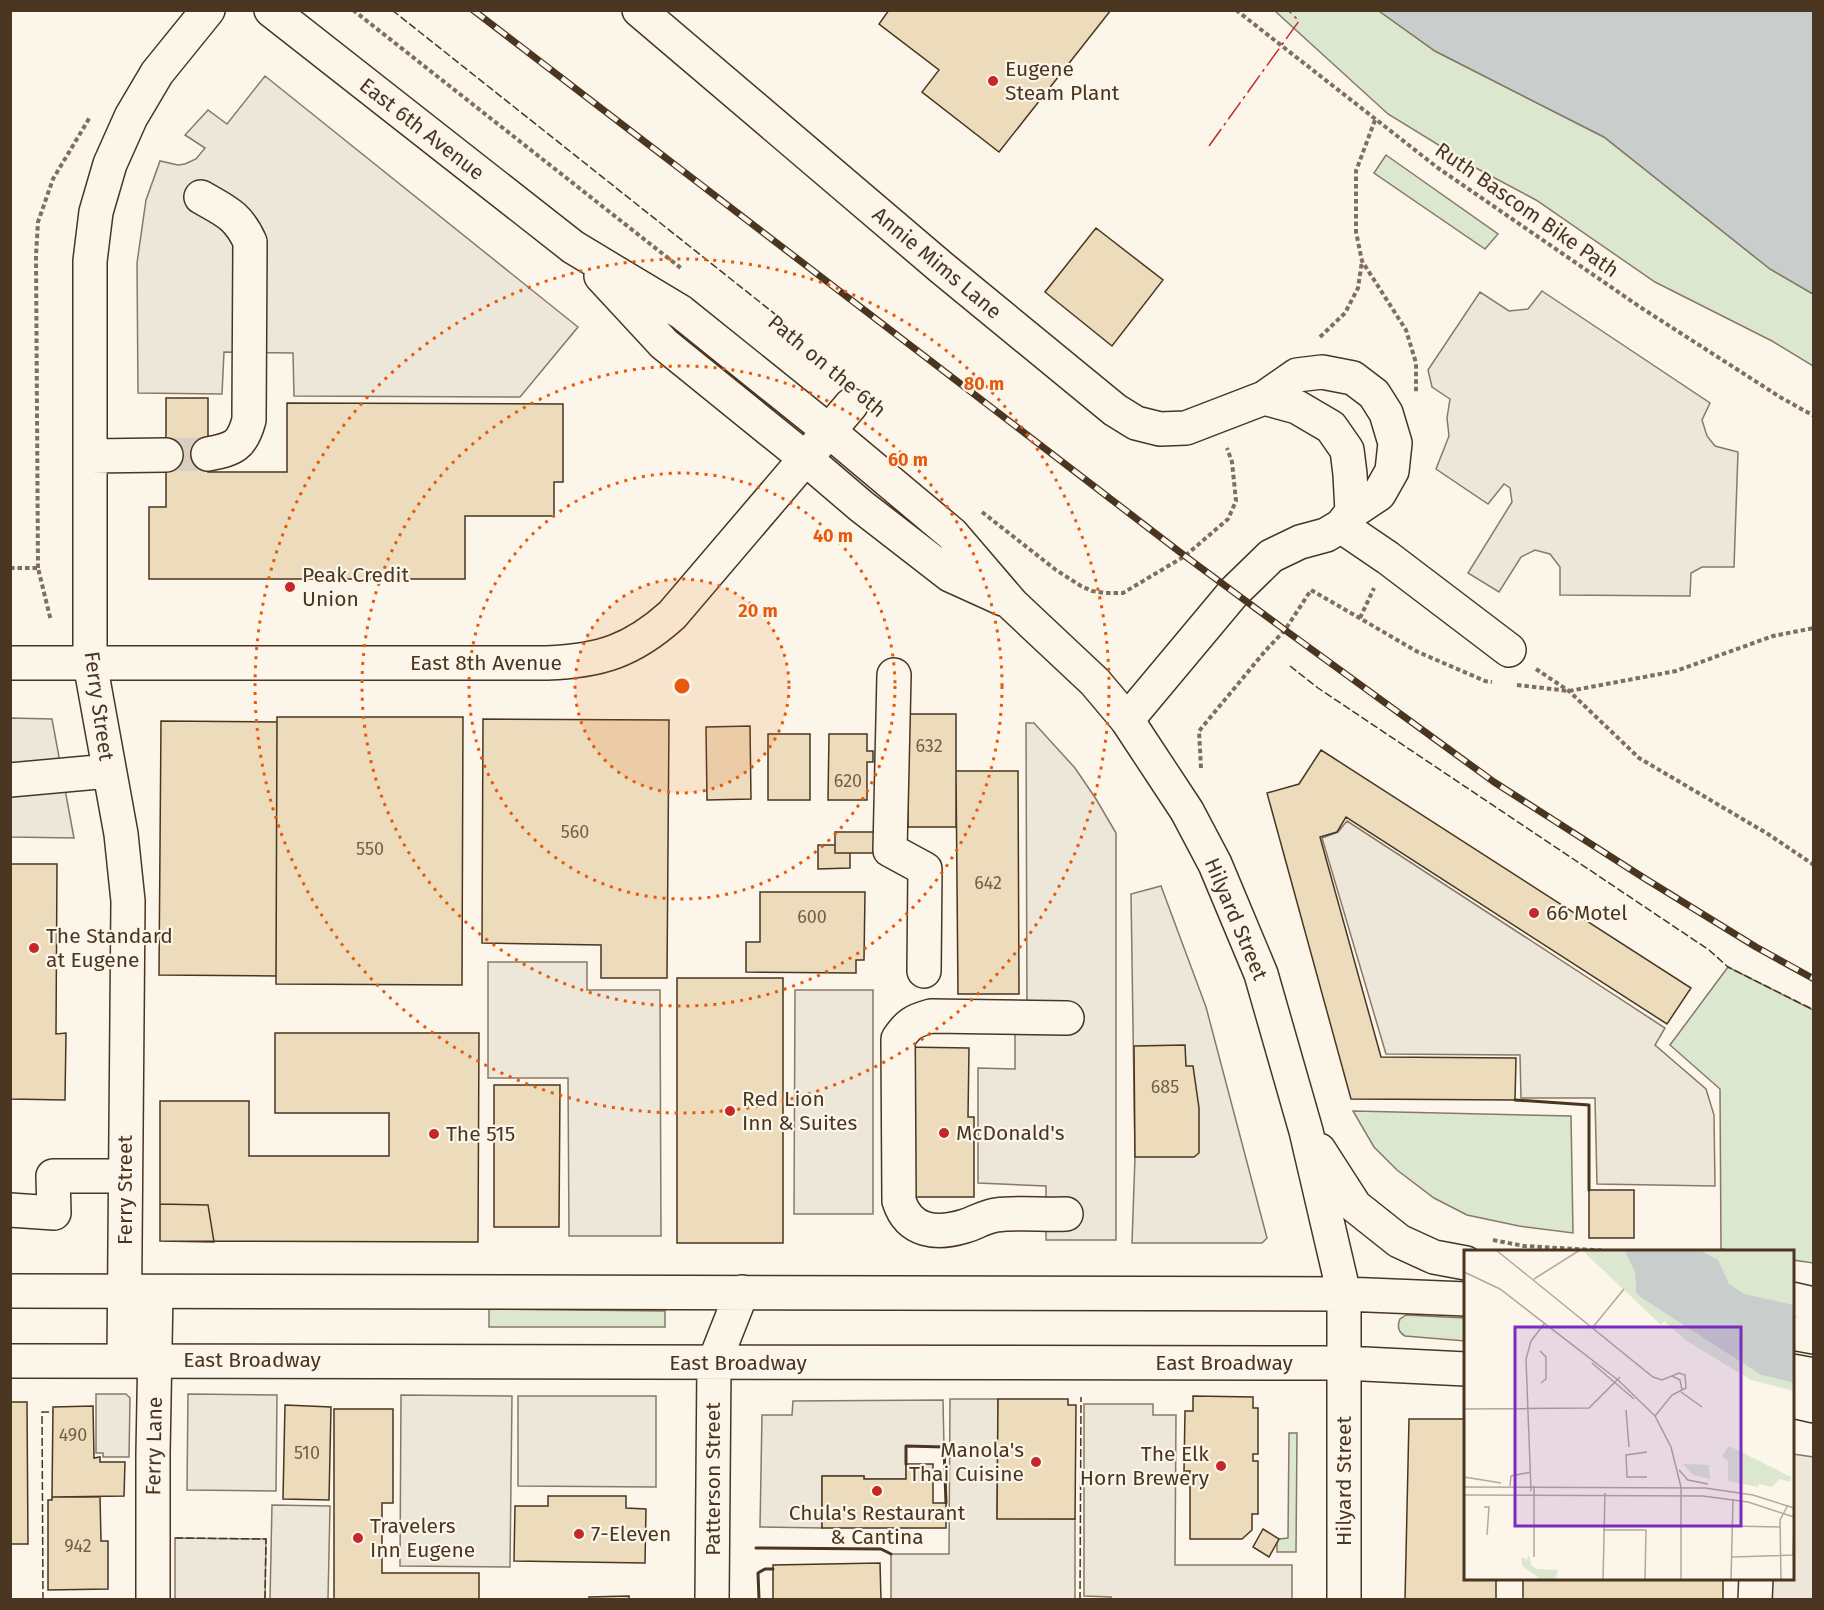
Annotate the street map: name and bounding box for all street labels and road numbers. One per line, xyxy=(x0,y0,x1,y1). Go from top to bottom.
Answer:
street label: East 6th Avenue xyxy=(354,72,490,186)
street label: Ruth Bascom Bike Path xyxy=(1430,137,1624,283)
street label: Annie Mims Lane xyxy=(867,201,1007,325)
street label: Path on the 6th xyxy=(763,309,891,423)
street label: Ferry Street xyxy=(78,650,120,763)
street label: East 8th Avenue xyxy=(410,650,562,676)
street label: Hilyard Street xyxy=(1199,854,1274,984)
street label: Ferry Street xyxy=(112,1135,138,1245)
street label: East Broadway xyxy=(183,1347,321,1373)
street label: East Broadway xyxy=(669,1350,807,1376)
street label: East Broadway xyxy=(1155,1350,1293,1376)
street label: Ferry Lane xyxy=(140,1396,168,1496)
street label: Patterson Street xyxy=(700,1402,726,1556)
street label: Hilyard Street xyxy=(1331,1416,1357,1546)

